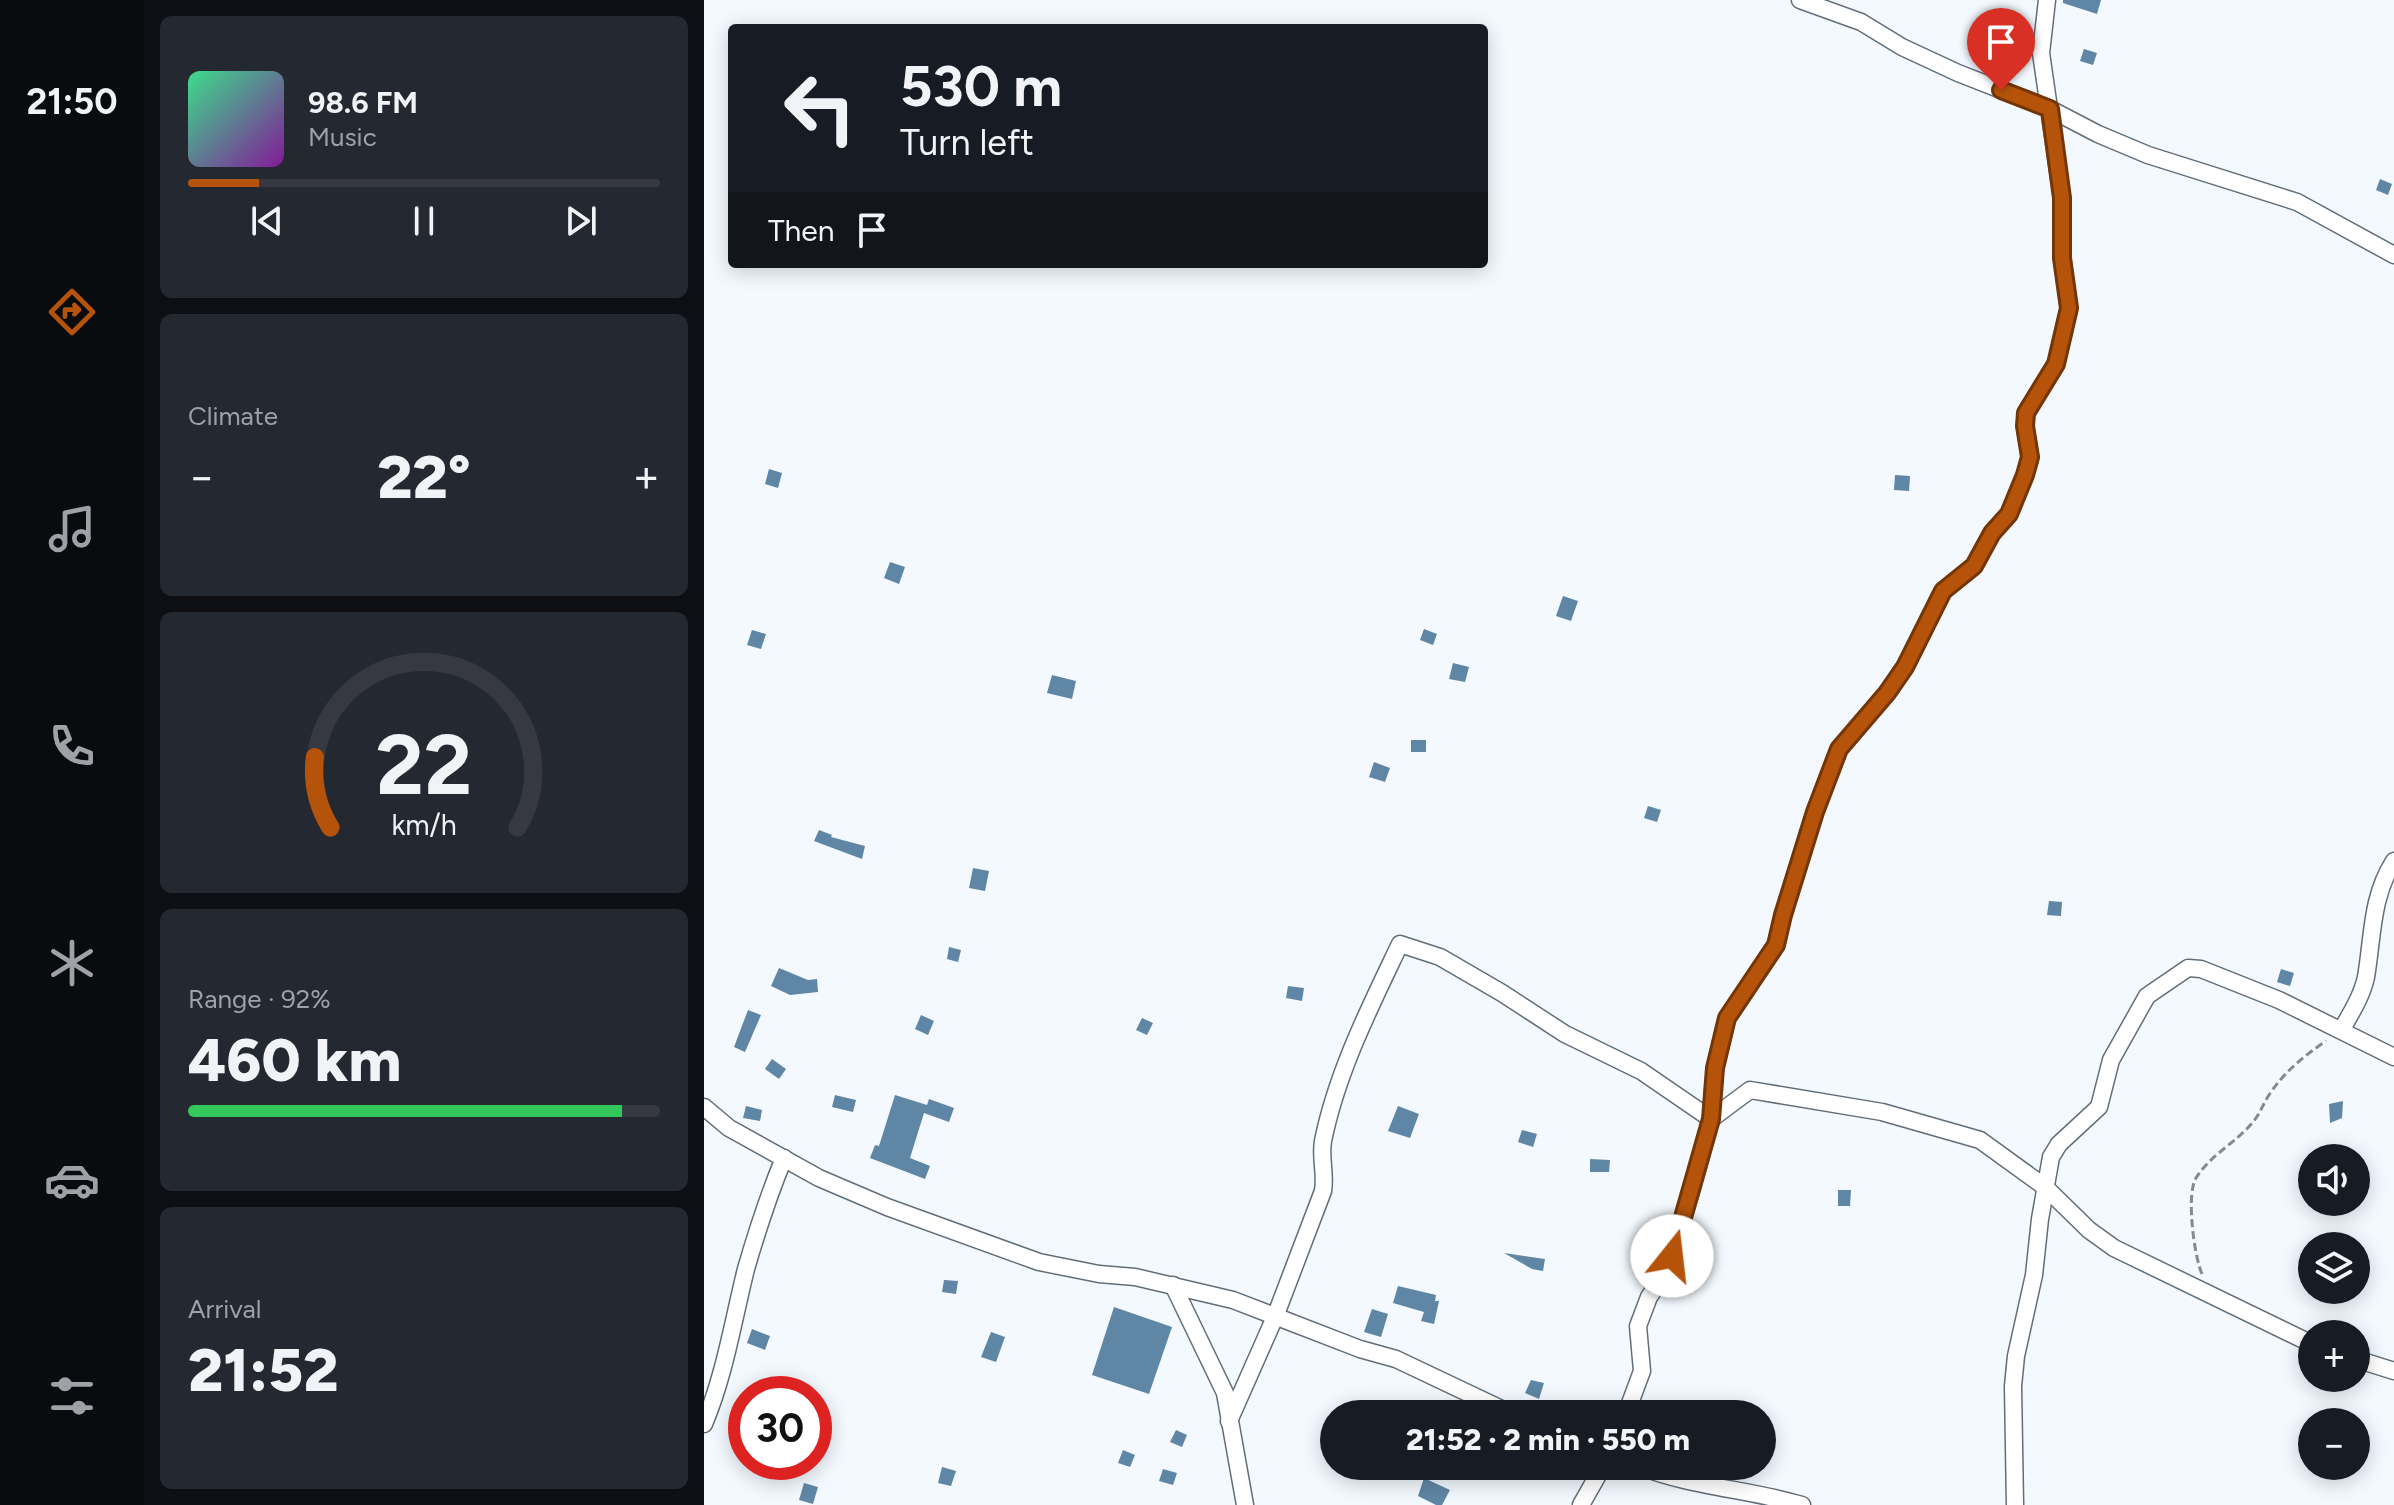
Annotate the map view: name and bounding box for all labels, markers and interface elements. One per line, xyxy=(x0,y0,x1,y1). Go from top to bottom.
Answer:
pin xyxy=(1967,8,2035,90)
icon: arrive xyxy=(1979,20,2023,64)
text: 530 m xyxy=(900,53,1062,120)
icon: left xyxy=(768,56,872,160)
text: 21:50 xyxy=(26,80,118,123)
text: 98.6 FM xyxy=(308,84,418,121)
text: Music xyxy=(308,121,377,153)
text: Turn left xyxy=(900,121,1034,164)
icon: previous xyxy=(245,199,289,243)
icon: pause xyxy=(402,199,446,243)
icon: next xyxy=(559,199,603,243)
icon: arrive xyxy=(850,208,894,252)
text: Then xyxy=(768,212,834,249)
icon: directions xyxy=(44,284,100,340)
text: Climate xyxy=(188,400,278,432)
text: 22° xyxy=(377,441,471,513)
text: − xyxy=(188,450,215,503)
text: + xyxy=(633,450,660,503)
icon: music xyxy=(44,501,100,557)
text: 22 xyxy=(376,715,472,815)
icon: phone xyxy=(44,718,100,774)
text: km/h xyxy=(391,809,457,843)
icon: climate xyxy=(44,935,100,991)
text: Range · 92% xyxy=(188,983,331,1015)
text: 460 km xyxy=(188,1024,401,1096)
map controls xyxy=(2298,1144,2370,1480)
button: sound xyxy=(2298,1144,2370,1216)
icon: car xyxy=(44,1152,100,1208)
position arrow xyxy=(1630,1214,1714,1298)
button: layers xyxy=(2298,1232,2370,1304)
text: Arrival xyxy=(188,1293,261,1325)
button: + xyxy=(2298,1320,2370,1392)
text: 21:52 xyxy=(188,1334,339,1406)
icon: filters xyxy=(44,1368,100,1424)
speed limit sign: 30 xyxy=(728,1376,832,1480)
button: − xyxy=(2298,1408,2370,1480)
text: 21:52 · 2 min · 550 m xyxy=(1406,1421,1690,1458)

